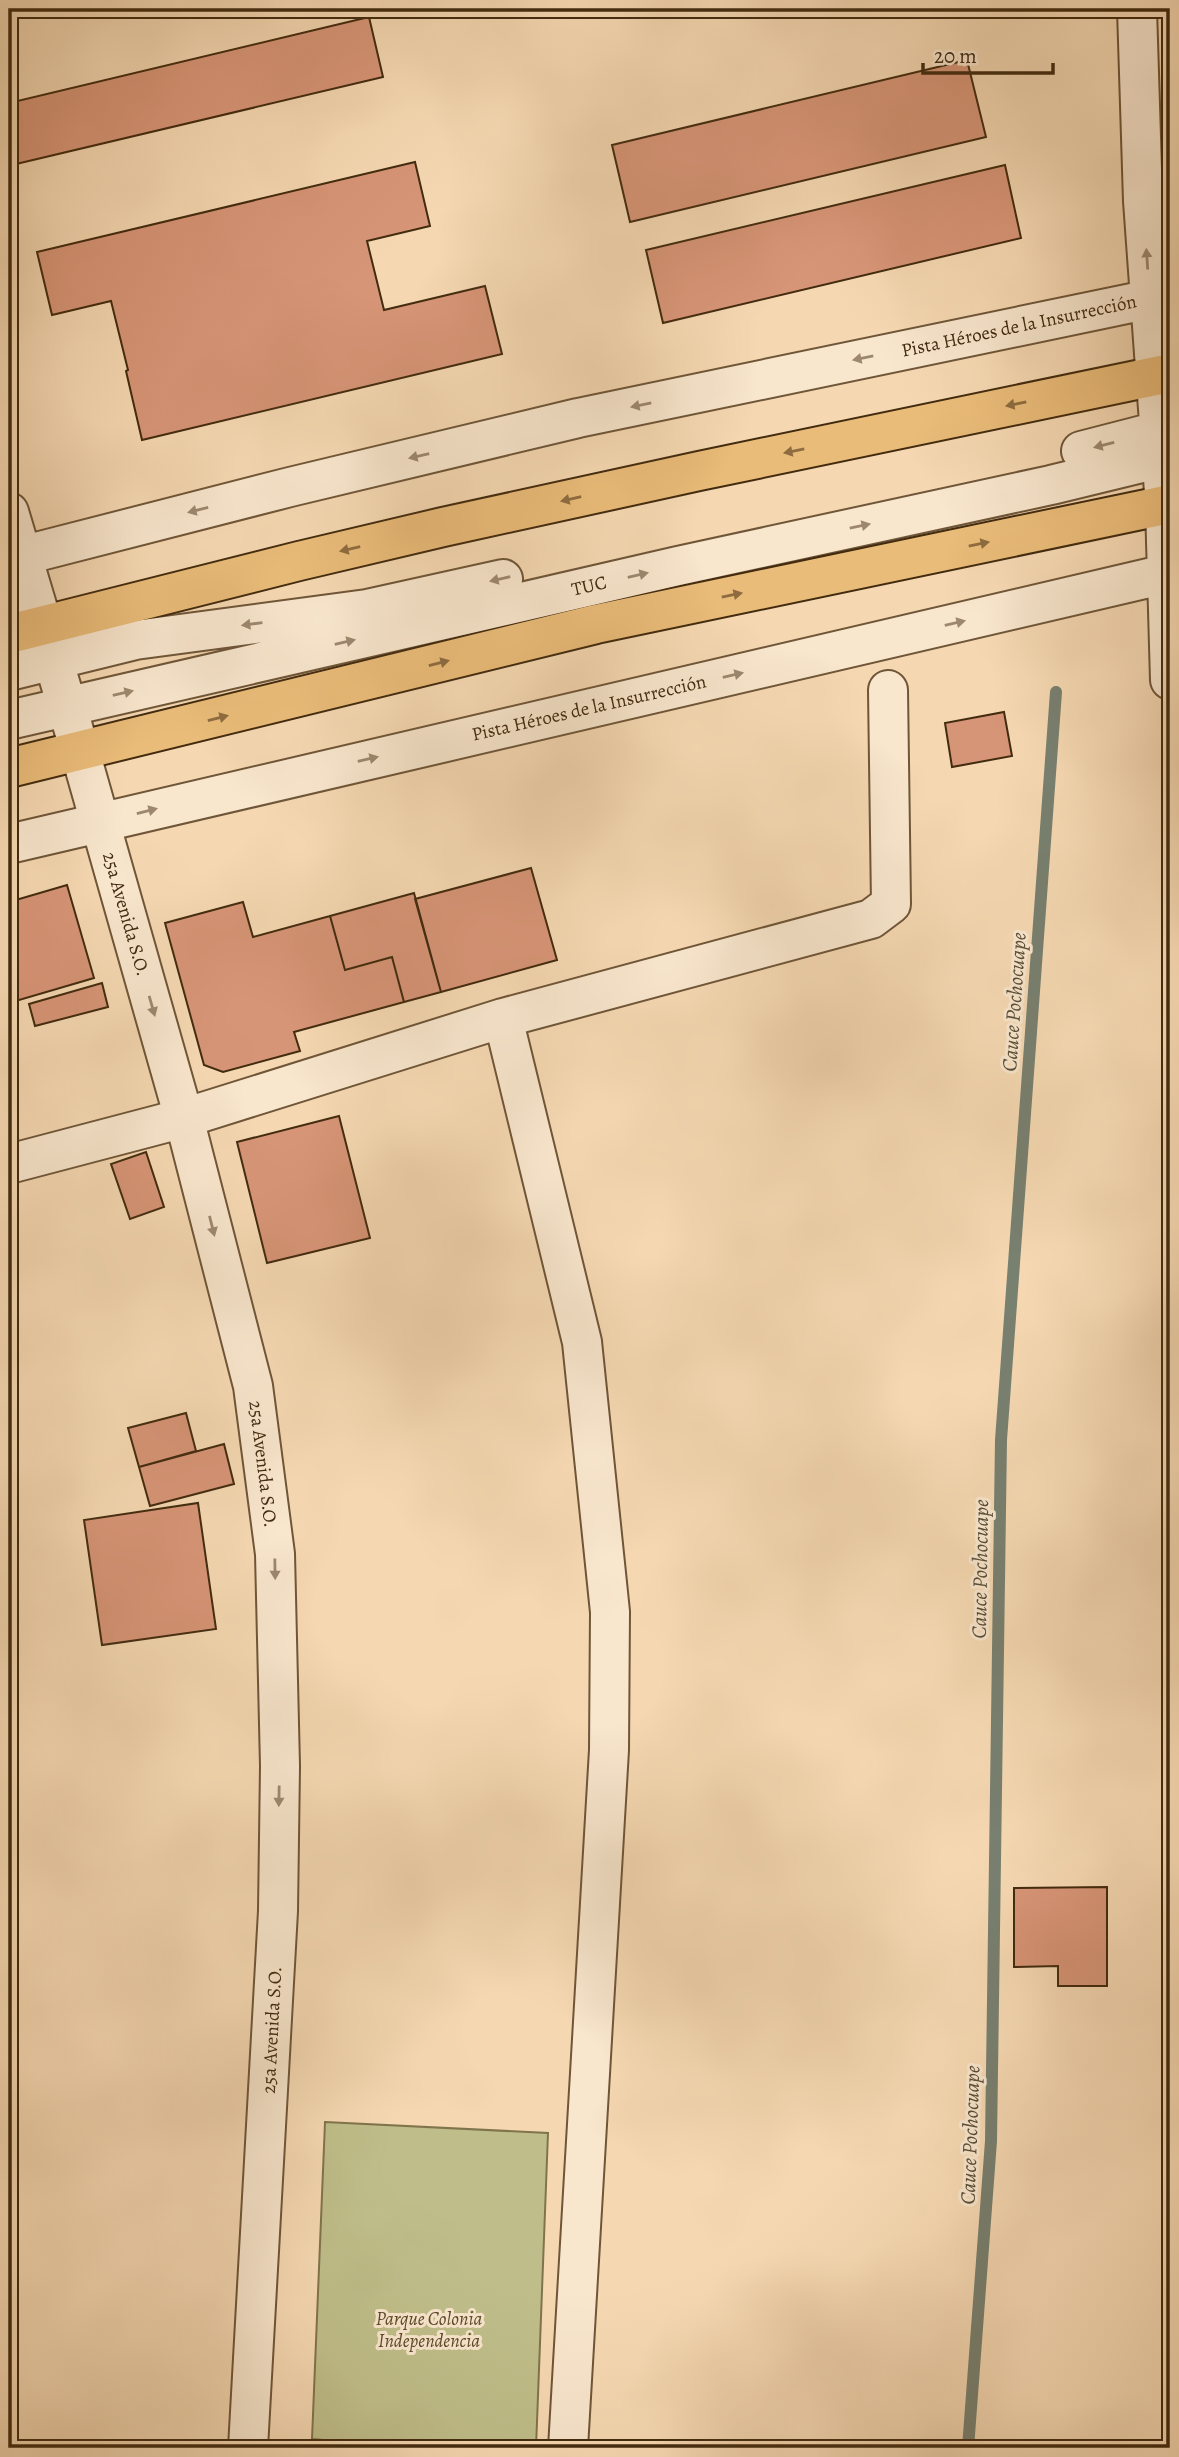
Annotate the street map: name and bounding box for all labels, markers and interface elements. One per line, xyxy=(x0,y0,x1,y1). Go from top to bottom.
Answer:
scale bar xyxy=(923,32,1053,76)
text: 20 m xyxy=(934,42,977,70)
one-way arrow xyxy=(1142,248,1153,270)
street label: Pista Héroes de la Insurrección xyxy=(899,288,1139,364)
one-way arrow xyxy=(852,352,874,363)
one-way arrow xyxy=(630,399,652,410)
one-way arrow xyxy=(1005,399,1027,410)
one-way arrow xyxy=(1093,440,1115,451)
one-way arrow xyxy=(783,445,805,456)
one-way arrow xyxy=(408,451,430,462)
one-way arrow xyxy=(560,494,582,505)
one-way arrow xyxy=(187,505,209,516)
one-way arrow xyxy=(849,521,871,532)
one-way arrow xyxy=(968,538,990,549)
one-way arrow xyxy=(338,544,360,555)
street label: TUC xyxy=(569,569,609,603)
one-way arrow xyxy=(627,569,649,580)
one-way arrow xyxy=(488,574,510,585)
one-way arrow xyxy=(721,590,743,601)
one-way arrow xyxy=(944,618,966,629)
one-way arrow xyxy=(241,619,263,630)
one-way arrow xyxy=(334,637,356,648)
one-way arrow xyxy=(428,657,450,668)
street label: Pista Héroes de la Insurrección xyxy=(469,668,709,748)
one-way arrow xyxy=(722,669,744,680)
one-way arrow xyxy=(112,687,134,698)
one-way arrow xyxy=(207,712,229,723)
one-way arrow xyxy=(357,753,379,764)
one-way arrow xyxy=(136,805,158,816)
street label: 25a Avenida S.O. xyxy=(96,849,156,979)
water label: Cauce Pochocuape xyxy=(995,931,1033,1072)
one-way arrow xyxy=(148,996,158,1017)
one-way arrow xyxy=(207,1215,218,1237)
street label: 25a Avenida S.O. xyxy=(242,1399,284,1529)
water label: Cauce Pochocuape xyxy=(965,1499,995,1639)
one-way arrow xyxy=(270,1558,281,1580)
one-way arrow xyxy=(274,1786,285,1808)
street label: 25a Avenida S.O. xyxy=(256,1966,288,2094)
water label: Cauce Pochocuape xyxy=(954,2064,986,2205)
park label: Parque Colonia Independencia xyxy=(376,2306,482,2354)

